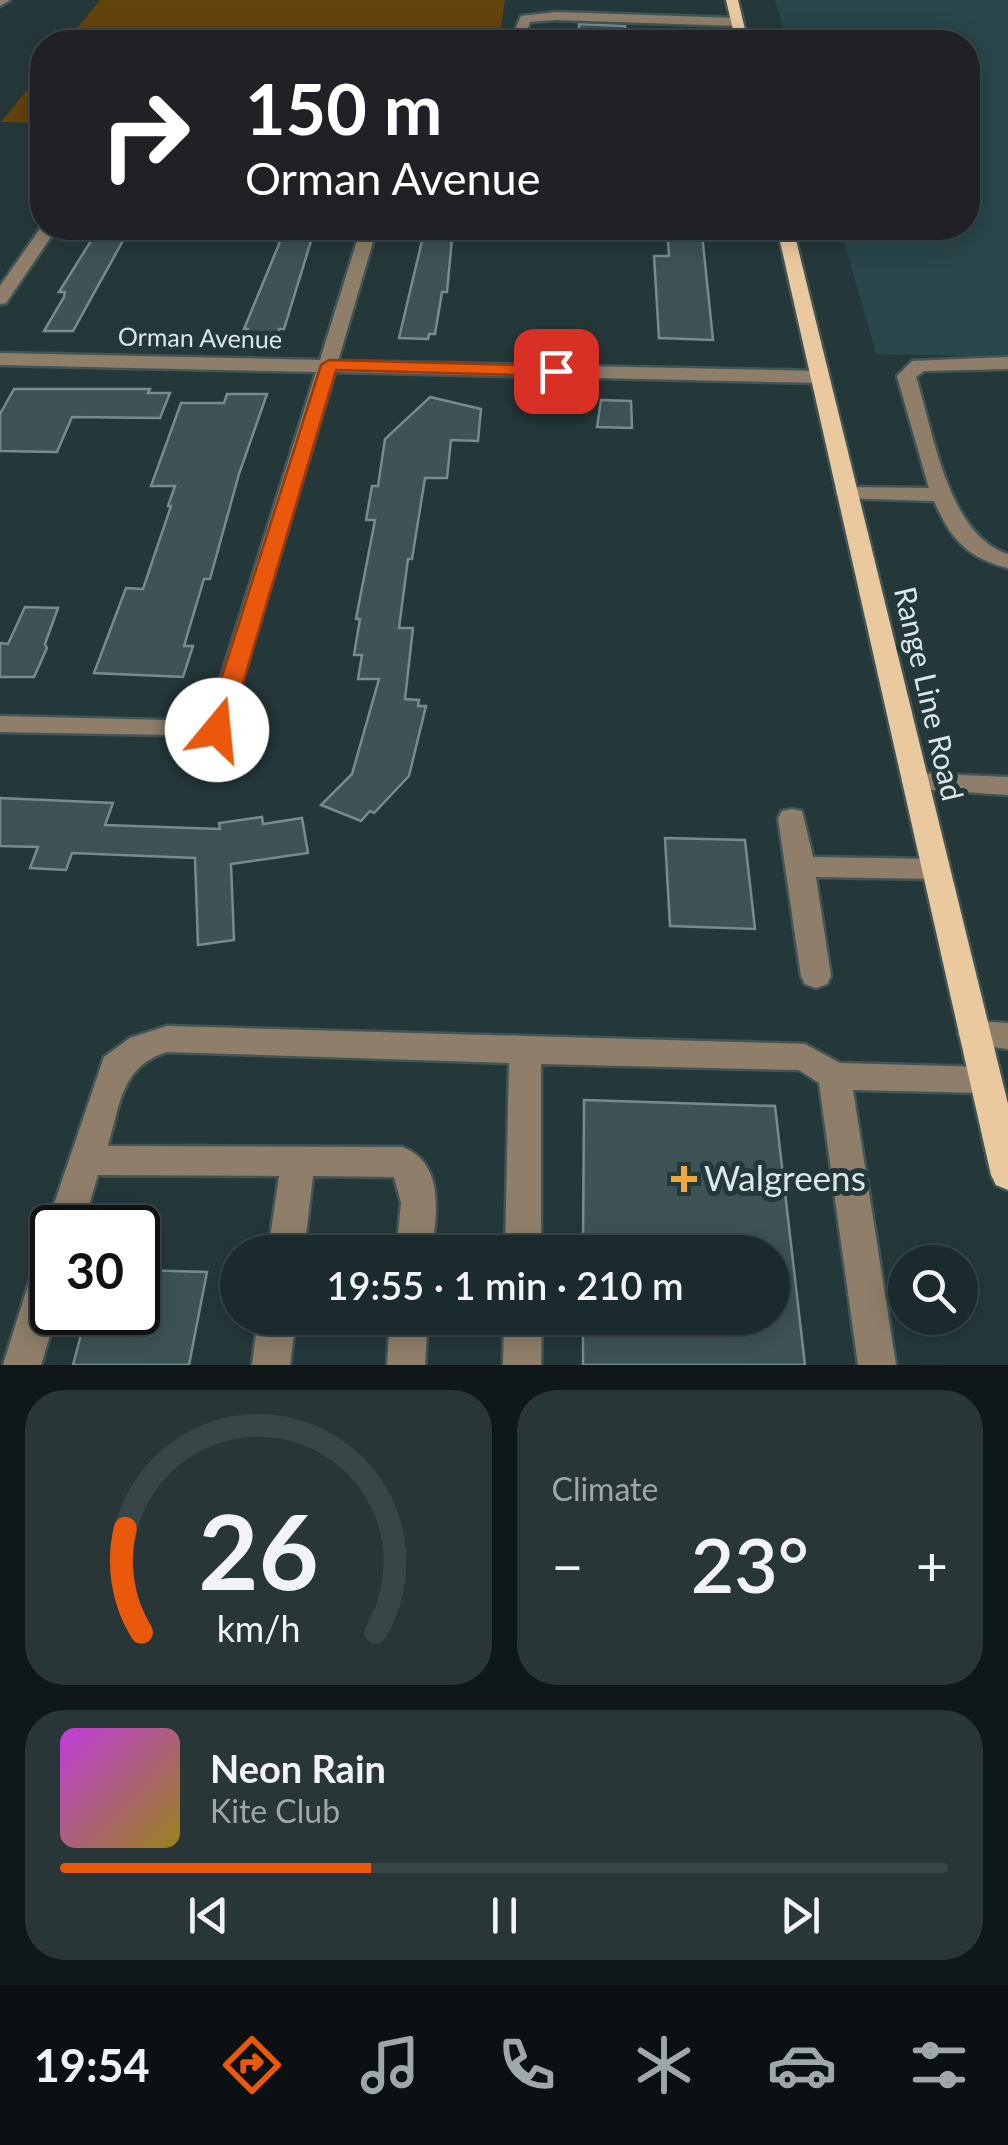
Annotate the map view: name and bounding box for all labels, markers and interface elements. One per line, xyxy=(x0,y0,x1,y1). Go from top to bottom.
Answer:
text: 150 m xyxy=(245,66,442,150)
icon: right xyxy=(80,70,210,200)
text: Orman Avenue xyxy=(245,151,540,205)
street label: Orman Avenue xyxy=(118,321,282,353)
pin xyxy=(514,329,599,414)
icon: arrive xyxy=(529,344,584,399)
street label: Range Line Road xyxy=(888,583,972,804)
position arrow xyxy=(165,678,269,782)
place label: Walgreens xyxy=(704,1156,866,1198)
marker: Walgreens xyxy=(673,1168,695,1190)
speed limit sign: 30 xyxy=(30,1205,160,1335)
map controls xyxy=(888,1245,978,1335)
button: search xyxy=(888,1245,978,1335)
text: 19:55 · 1 min · 210 m xyxy=(327,1262,683,1308)
text: Climate xyxy=(552,1469,658,1508)
text: 26 xyxy=(198,1487,319,1612)
text: 23° xyxy=(691,1519,809,1609)
text: − xyxy=(552,1532,583,1598)
text: + xyxy=(916,1532,948,1598)
text: km/h xyxy=(216,1607,300,1650)
text: Neon Rain xyxy=(210,1745,386,1791)
text: Kite Club xyxy=(210,1791,340,1830)
icon: previous xyxy=(181,1888,236,1943)
icon: pause xyxy=(477,1888,532,1943)
icon: next xyxy=(773,1888,828,1943)
icon: directions xyxy=(217,2030,287,2100)
icon: music xyxy=(355,2030,425,2100)
icon: phone xyxy=(492,2030,562,2100)
icon: climate xyxy=(629,2030,699,2100)
icon: car xyxy=(767,2030,837,2100)
icon: filters xyxy=(904,2030,974,2100)
text: 19:54 xyxy=(34,2038,150,2092)

